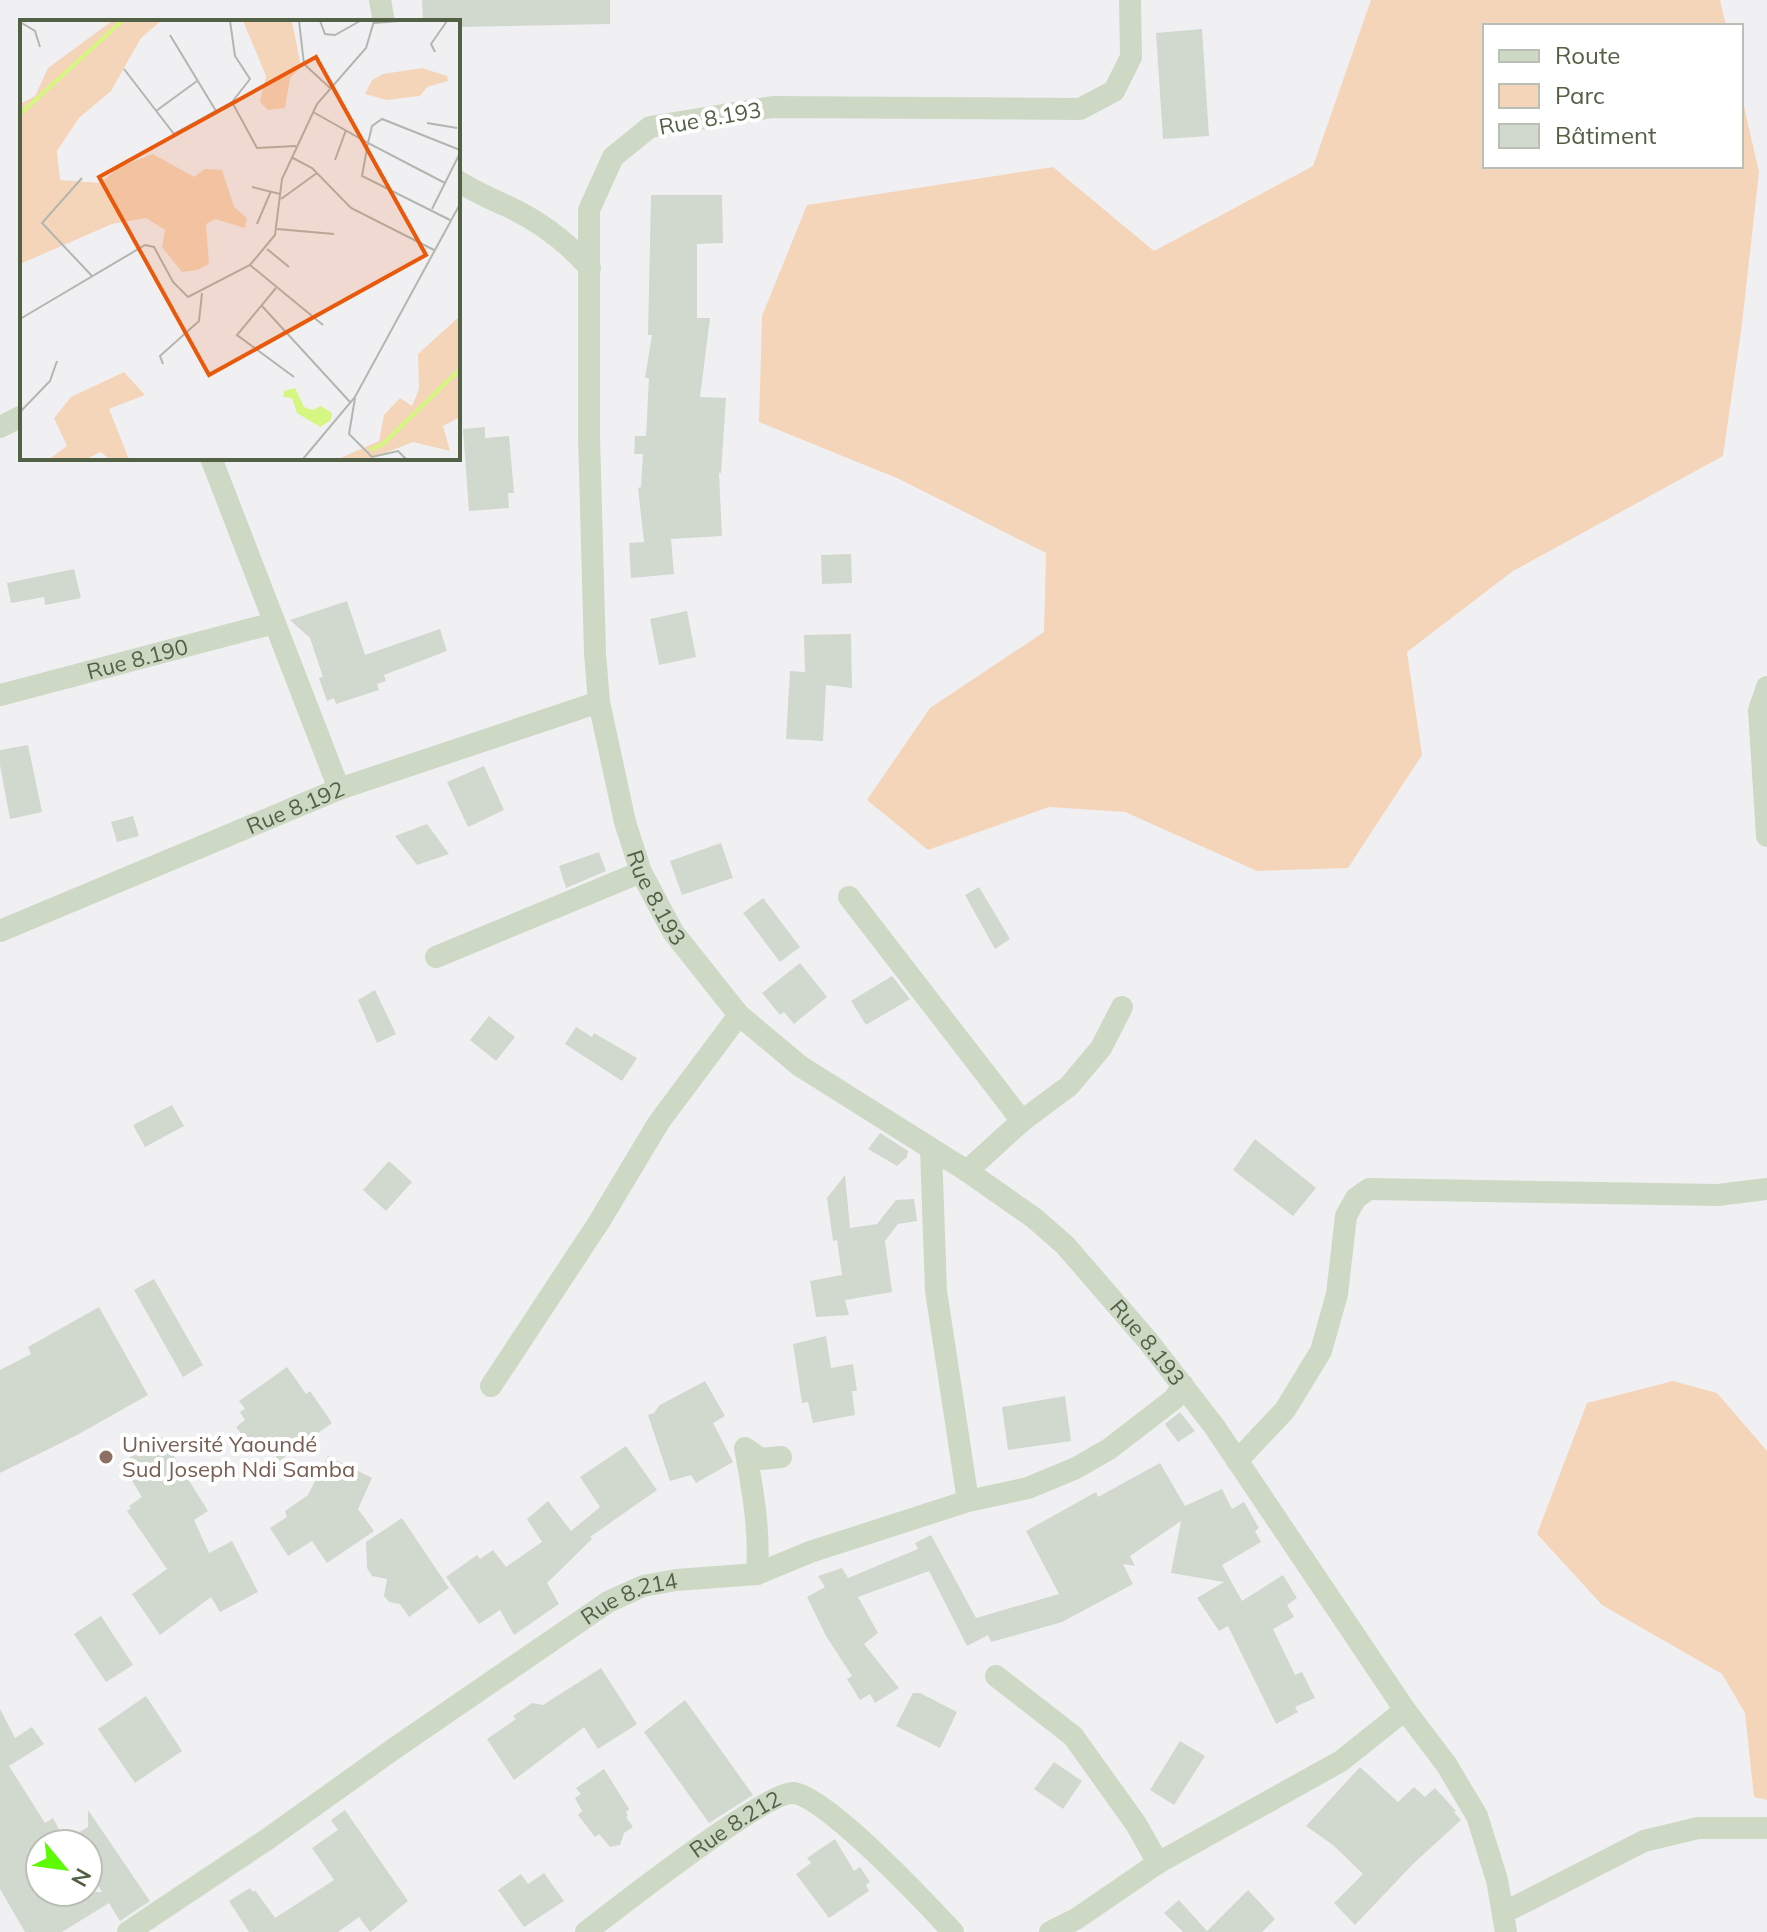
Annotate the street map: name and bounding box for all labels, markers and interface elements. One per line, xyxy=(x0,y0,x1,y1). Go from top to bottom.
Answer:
inset map xyxy=(20,20,460,460)
legend xyxy=(1483,24,1743,168)
text: Route xyxy=(1555,40,1620,70)
text: Parc xyxy=(1555,80,1605,110)
street label: Rue 8.193 xyxy=(657,95,763,141)
text: Bâtiment xyxy=(1555,120,1656,150)
street label: Rue 8.190 xyxy=(84,632,191,686)
street label: Rue 8.192 xyxy=(242,774,348,840)
street label: Rue 8.193 xyxy=(621,847,692,951)
street label: Rue 8.193 xyxy=(1104,1293,1191,1391)
place label: Université Yaoundé Sud Joseph Ndi Samba xyxy=(122,1430,355,1483)
marker: Université Yaoundé Sud Joseph Ndi Samba xyxy=(97,1448,115,1466)
street label: Rue 8.214 xyxy=(575,1566,680,1631)
street label: Rue 8.212 xyxy=(684,1784,785,1864)
north arrow xyxy=(24,1828,104,1908)
text: N xyxy=(65,1864,98,1892)

